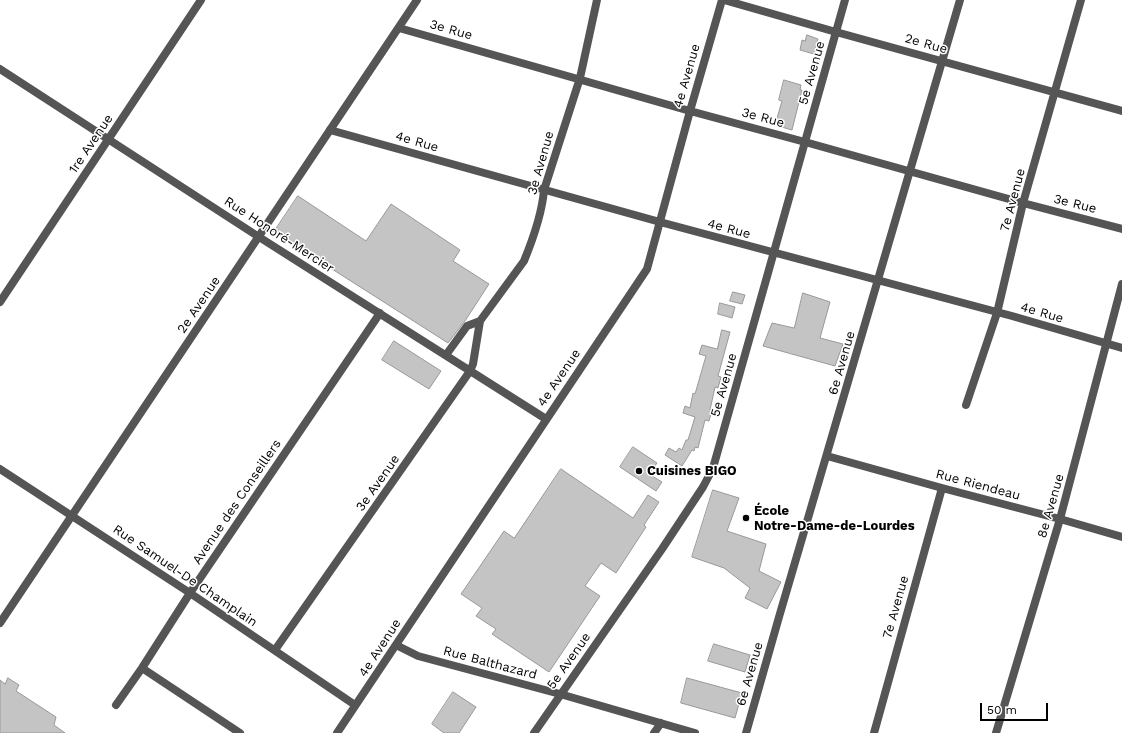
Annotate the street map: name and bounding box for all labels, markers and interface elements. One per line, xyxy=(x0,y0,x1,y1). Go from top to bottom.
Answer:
street label: 3e Rue xyxy=(428,17,474,43)
street label: 2e Rue xyxy=(903,31,949,57)
street label: 5e Avenue xyxy=(795,39,829,107)
street label: 4e Avenue xyxy=(670,42,704,110)
street label: 3e Rue xyxy=(740,105,786,131)
street label: 1re Avenue xyxy=(65,111,117,177)
street label: 4e Rue xyxy=(394,128,440,156)
street label: 3e Avenue xyxy=(524,129,558,197)
street label: 7e Avenue xyxy=(997,167,1029,233)
street label: 3e Rue xyxy=(1052,191,1098,217)
street label: Rue Honoré-Mercier xyxy=(221,194,337,276)
street label: 4e Rue xyxy=(706,216,752,242)
street label: 2e Avenue xyxy=(174,273,224,337)
street label: 4e Rue xyxy=(1019,299,1065,327)
street label: 6e Avenue xyxy=(825,329,859,397)
street label: 4e Avenue xyxy=(534,346,584,410)
street label: 5e Avenue xyxy=(707,351,741,419)
street label: Avenue des Conseillers xyxy=(189,437,285,567)
street label: 3e Avenue xyxy=(353,452,403,514)
place label: Cuisines BIGO xyxy=(647,463,737,479)
marker: Cuisines BIGO xyxy=(634,466,644,476)
street label: Rue Riendeau xyxy=(934,466,1022,504)
street label: 8e Avenue xyxy=(1034,472,1068,540)
place label: École Notre-Dame-de-Lourdes xyxy=(754,503,915,534)
marker: École Notre-Dame-de-Lourdes xyxy=(741,513,751,523)
street label: Rue Samuel-De Champlain xyxy=(110,522,260,630)
street label: 7e Avenue xyxy=(880,574,912,640)
street label: 4e Avenue xyxy=(356,616,404,680)
street label: 5e Avenue xyxy=(544,630,594,692)
street label: 6e Avenue xyxy=(733,640,767,708)
street label: Rue Balthazard xyxy=(441,643,539,683)
scale bar xyxy=(982,695,1050,721)
text: 50 m xyxy=(987,703,1017,717)

